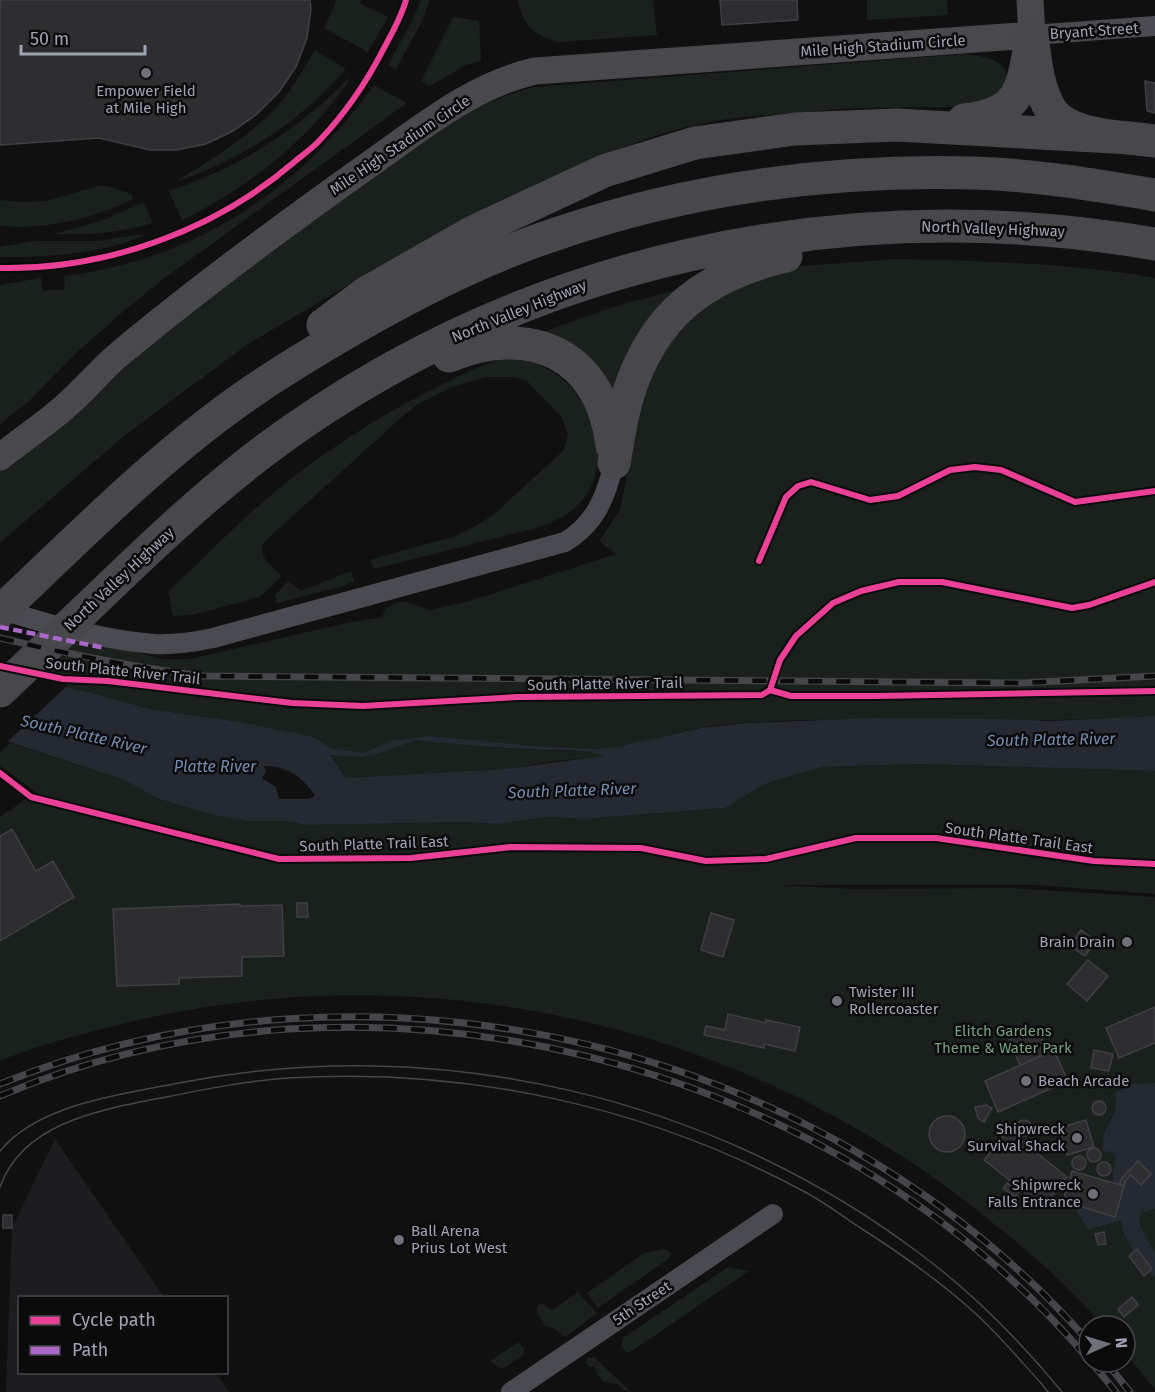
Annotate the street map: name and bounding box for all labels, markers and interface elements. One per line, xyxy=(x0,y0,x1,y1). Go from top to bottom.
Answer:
scale bar xyxy=(21,18,146,56)
street label: Bryant Street xyxy=(1049,19,1140,43)
text: 50 m xyxy=(30,28,69,50)
street label: Mile High Stadium Circle xyxy=(800,31,966,61)
marker: Empower Field at Mile High xyxy=(139,66,153,80)
place label: Empower Field at Mile High xyxy=(96,82,196,117)
street label: Mile High Stadium Circle xyxy=(326,91,474,199)
street label: North Valley Highway xyxy=(921,217,1066,241)
street label: North Valley Highway xyxy=(449,275,590,346)
street label: North Valley Highway xyxy=(60,523,178,635)
street label: South Platte River Trail xyxy=(45,654,202,688)
street label: South Platte River Trail xyxy=(527,674,684,694)
water label: South Platte River xyxy=(18,711,149,758)
water label: South Platte River xyxy=(986,729,1116,750)
water label: Platte River xyxy=(174,757,257,776)
water label: South Platte River xyxy=(506,779,637,802)
street label: South Platte Trail East xyxy=(944,819,1095,857)
street label: South Platte Trail East xyxy=(299,832,449,856)
place label: Brain Drain xyxy=(1039,933,1115,951)
marker: Brain Drain xyxy=(1120,935,1134,949)
place label: Twister III Rollercoaster xyxy=(849,983,939,1018)
marker: Twister III Rollercoaster xyxy=(830,994,844,1008)
park label: Elitch Gardens Theme & Water Park xyxy=(934,1022,1072,1057)
place label: Beach Arcade xyxy=(1038,1072,1130,1090)
marker: Beach Arcade xyxy=(1019,1074,1033,1088)
place label: Shipwreck Survival Shack xyxy=(967,1120,1065,1155)
marker: Shipwreck Survival Shack xyxy=(1070,1131,1084,1145)
place label: Shipwreck Falls Entrance xyxy=(987,1176,1081,1211)
marker: Shipwreck Falls Entrance xyxy=(1086,1187,1100,1201)
place label: Ball Arena Prius Lot West xyxy=(411,1222,508,1257)
marker: Ball Arena Prius Lot West xyxy=(392,1233,406,1247)
street label: 5th Street xyxy=(609,1277,675,1329)
legend xyxy=(18,1296,228,1374)
text: Cycle path xyxy=(72,1309,156,1331)
north arrow xyxy=(1077,1314,1137,1374)
text: N xyxy=(1112,1337,1131,1349)
text: Path xyxy=(72,1339,108,1361)

